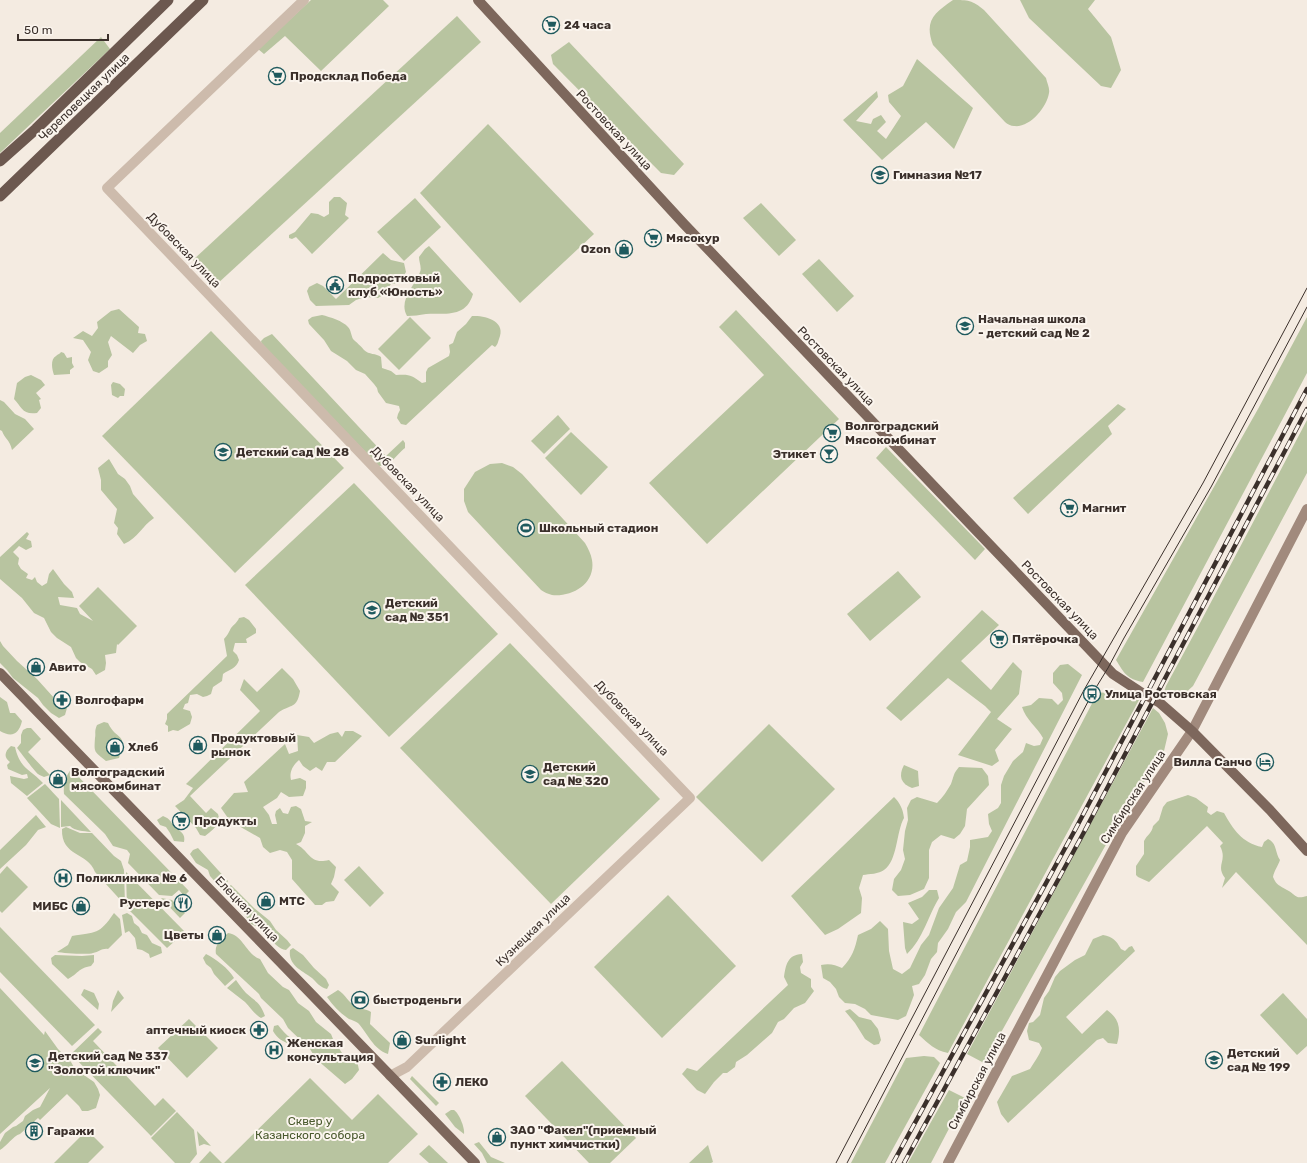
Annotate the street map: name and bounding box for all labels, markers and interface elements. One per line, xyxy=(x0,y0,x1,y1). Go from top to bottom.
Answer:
supermarket icon: 24 часа xyxy=(541,15,561,35)
scale bar xyxy=(18,16,108,42)
place label: 24 часа xyxy=(564,18,611,32)
text: 50 m xyxy=(24,23,52,37)
street label: Череповецкая улица xyxy=(36,50,132,144)
supermarket icon: Продсклад Победа xyxy=(267,66,287,86)
place label: Продсклад Победа xyxy=(290,69,407,83)
street label: Ростовская улица xyxy=(573,87,655,173)
school or university icon: Гимназия №17 xyxy=(870,165,890,185)
place label: Гимназия №17 xyxy=(893,168,982,182)
street label: Дубовская улица xyxy=(144,209,224,291)
supermarket icon: Мясокур xyxy=(643,228,663,248)
place label: Мясокур xyxy=(666,231,720,245)
shop icon: Ozon xyxy=(614,239,634,259)
place label: Ozon xyxy=(581,242,611,256)
place label: Подростковый клуб «Юность» xyxy=(348,271,443,299)
public building icon: Подростковый клуб «Юность» xyxy=(325,275,345,295)
place label: Начальная школа - детский сад № 2 xyxy=(978,312,1090,340)
school or university icon: Начальная школа - детский сад № 2 xyxy=(955,316,975,336)
street label: Ростовская улица xyxy=(795,323,877,409)
place label: Волгоградский Мясокомбинат xyxy=(845,419,939,447)
supermarket icon: Волгоградский Мясокомбинат xyxy=(822,423,842,443)
school or university icon: Детский сад № 28 xyxy=(213,442,233,462)
street label: Дубовская улица xyxy=(368,443,448,525)
bar icon: Этикет xyxy=(819,444,839,464)
place label: Детский сад № 28 xyxy=(236,445,349,459)
place label: Этикет xyxy=(773,447,816,461)
supermarket icon: Магнит xyxy=(1059,498,1079,518)
place label: Магнит xyxy=(1082,501,1127,515)
sports icon: Школьный стадион xyxy=(516,518,536,538)
place label: Школьный стадион xyxy=(539,521,658,535)
street label: Ростовская улица xyxy=(1019,557,1101,643)
place label: Детский сад № 351 xyxy=(385,596,448,624)
school or university icon: Детский сад № 351 xyxy=(362,600,382,620)
supermarket icon: Пятёрочка xyxy=(989,629,1009,649)
place label: Пятёрочка xyxy=(1012,632,1078,646)
shop icon: Авито xyxy=(26,657,46,677)
place label: Авито xyxy=(49,660,86,674)
street label: Дубовская улица xyxy=(592,677,672,759)
bus stop icon: Улица Ростовская xyxy=(1082,684,1102,704)
place label: Улица Ростовская xyxy=(1105,687,1217,701)
pharmacy icon: Волгофарм xyxy=(52,690,72,710)
place label: Волгофарм xyxy=(75,693,144,707)
place label: Продуктовый рынок xyxy=(211,731,296,759)
shop icon: Продуктовый рынок xyxy=(188,735,208,755)
shop icon: Хлеб xyxy=(105,737,125,757)
place label: Хлеб xyxy=(128,740,158,754)
street label: Симбирская улица xyxy=(1098,748,1168,846)
hotel icon: Вилла Санчо xyxy=(1255,752,1275,772)
place label: Вилла Санчо xyxy=(1174,755,1252,769)
place label: Детский сад № 320 xyxy=(543,760,609,788)
school or university icon: Детский сад № 320 xyxy=(520,764,540,784)
place label: Волгоградский мясокомбинат xyxy=(71,765,165,793)
shop icon: Волгоградский мясокомбинат xyxy=(48,769,68,789)
supermarket icon: Продукты xyxy=(171,811,191,831)
place label: Продукты xyxy=(194,814,257,828)
hospital icon: Поликлиника № 6 xyxy=(53,868,73,888)
place label: Поликлиника № 6 xyxy=(76,871,187,885)
street label: Елецкая улица xyxy=(212,873,282,945)
shop icon: МТС xyxy=(256,891,276,911)
street label: Кузнецкая улица xyxy=(493,891,573,969)
restaurant icon: Рустерс xyxy=(173,893,193,913)
place label: МТС xyxy=(279,894,305,908)
shop icon: МИБС xyxy=(71,896,91,916)
place label: Рустерс xyxy=(120,896,170,910)
place label: МИБС xyxy=(32,899,69,913)
shop icon: Цветы xyxy=(207,925,227,945)
place label: Цветы xyxy=(164,928,204,942)
bank icon: быстроденьги xyxy=(350,990,370,1010)
place label: быстроденьги xyxy=(373,993,462,1007)
pharmacy icon: аптечный киоск xyxy=(249,1020,269,1040)
place label: аптечный киоск xyxy=(146,1023,247,1037)
shop icon: Sunlight xyxy=(392,1030,412,1050)
street label: Симбирская улица xyxy=(945,1030,1009,1132)
place label: Sunlight xyxy=(415,1033,467,1047)
place label: Женская консультация xyxy=(287,1036,373,1064)
hospital icon: Женская консультация xyxy=(264,1040,284,1060)
place label: Детский сад № 199 xyxy=(1227,1046,1290,1074)
place label: Детский сад № 337 "Золотой ключик" xyxy=(48,1049,168,1077)
school or university icon: Детский сад № 199 xyxy=(1204,1050,1224,1070)
school or university icon: Детский сад № 337 "Золотой ключик" xyxy=(25,1053,45,1073)
pharmacy icon: ЛЕКО xyxy=(432,1072,452,1092)
place label: ЛЕКО xyxy=(455,1075,488,1089)
park label: Сквер у Казанского собора xyxy=(255,1114,365,1142)
building icon: Гаражи xyxy=(24,1121,44,1141)
place label: ЗАО "Факел"(приемный пункт химчистки) xyxy=(510,1123,657,1151)
place label: Гаражи xyxy=(47,1124,94,1138)
shop icon: ЗАО "Факел"(приемный пункт химчистки) xyxy=(487,1127,507,1147)

